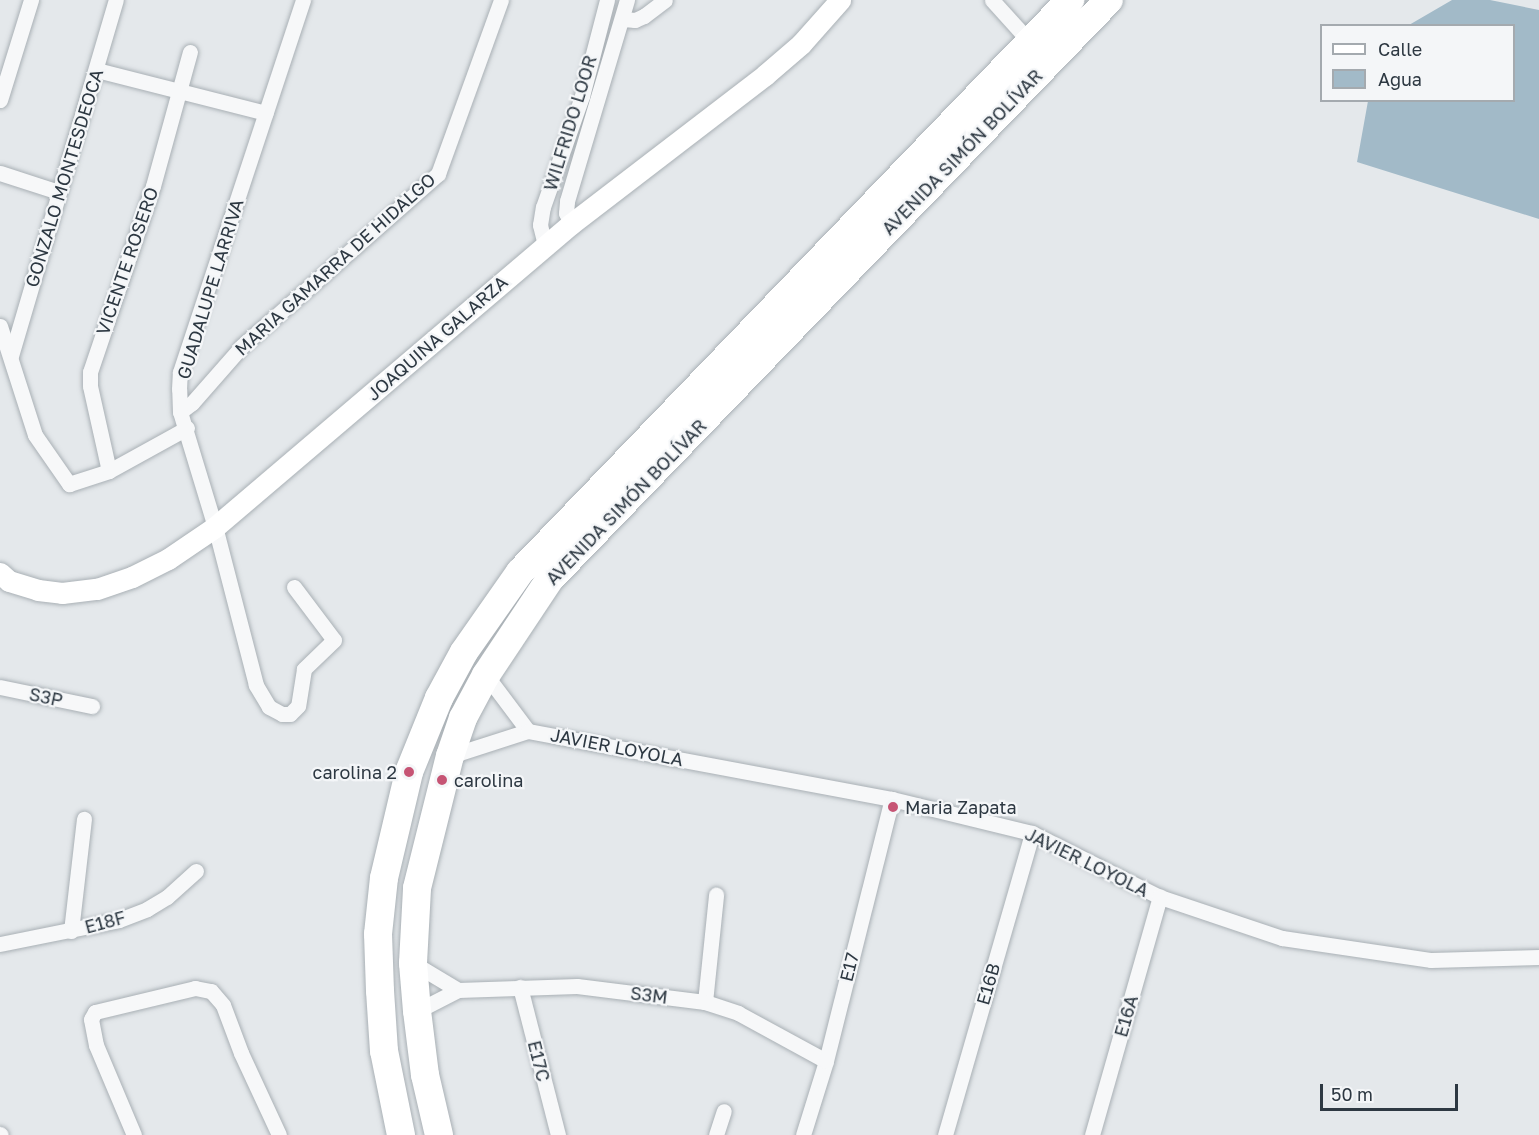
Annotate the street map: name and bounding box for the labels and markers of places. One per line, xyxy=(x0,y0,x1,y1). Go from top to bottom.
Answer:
place label: carolina 2 xyxy=(313,761,397,783)
marker: carolina 2 xyxy=(402,765,416,779)
place label: carolina xyxy=(454,769,523,791)
marker: carolina xyxy=(435,773,449,787)
place label: Maria Zapata xyxy=(905,796,1017,818)
marker: Maria Zapata xyxy=(886,800,900,814)

